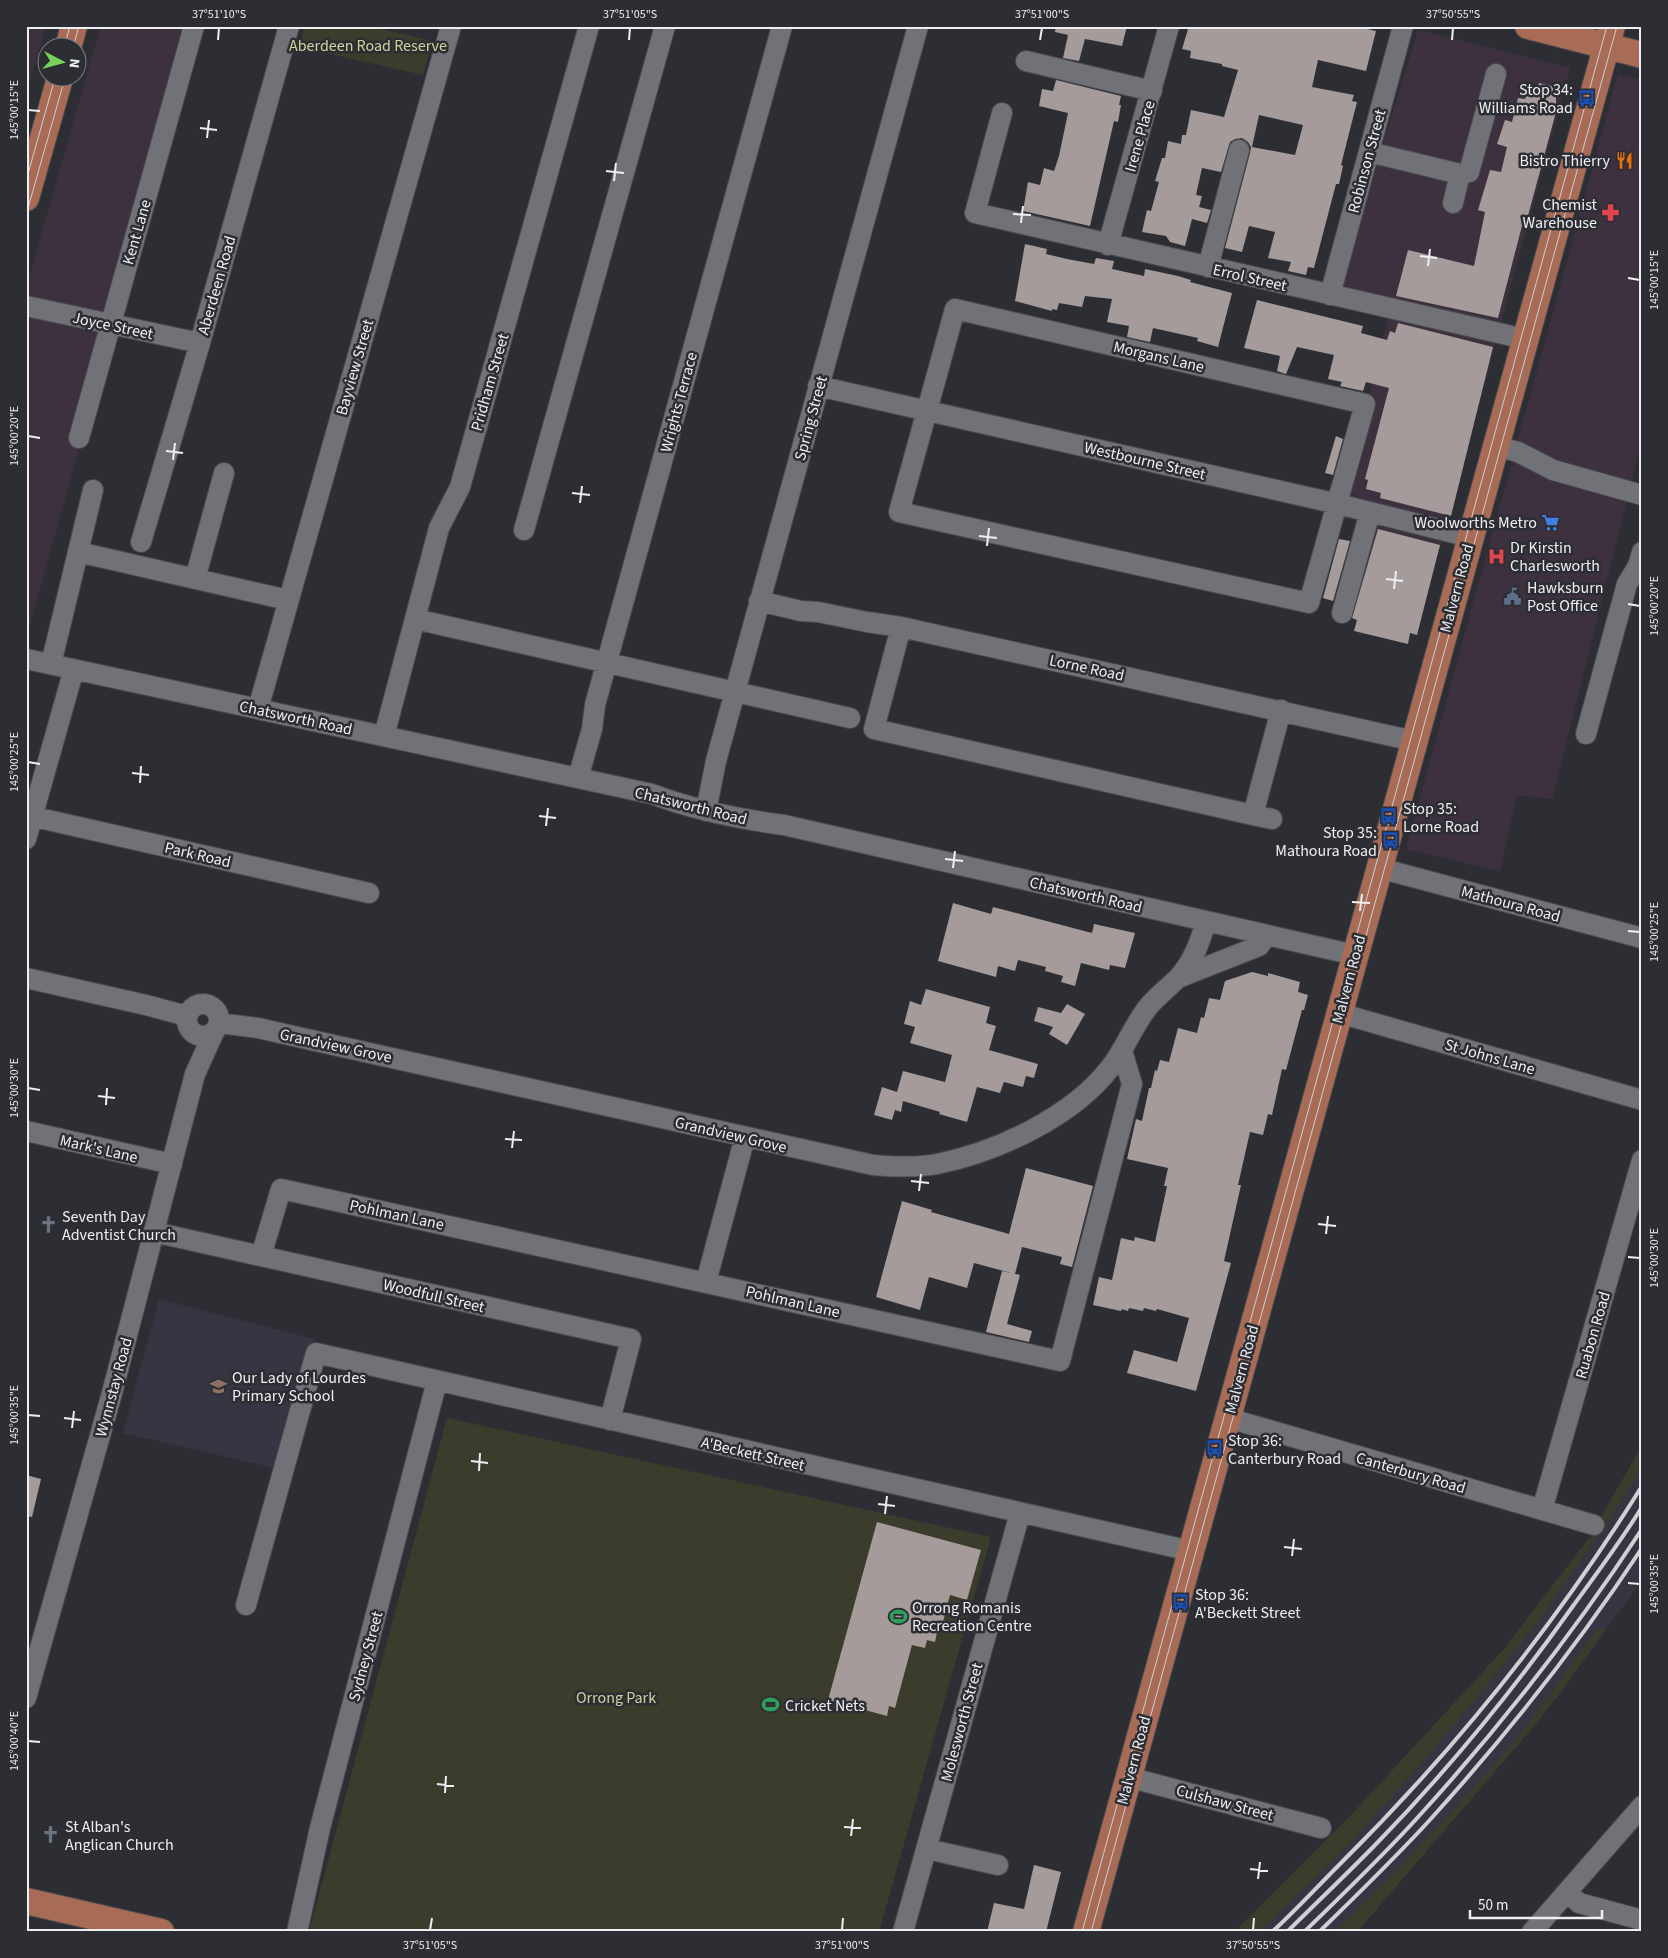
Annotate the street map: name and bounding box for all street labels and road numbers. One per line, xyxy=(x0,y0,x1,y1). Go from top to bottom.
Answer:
street label: Irene Place xyxy=(1119,98,1161,175)
street label: Robinson Street xyxy=(1343,106,1392,216)
street label: Kent Lane xyxy=(117,197,157,268)
street label: Aberdeen Road xyxy=(192,233,242,337)
street label: Errol Street xyxy=(1211,259,1290,297)
street label: Joyce Street xyxy=(70,307,156,345)
street label: Bayview Street xyxy=(331,316,379,418)
street label: Pridham Street xyxy=(466,330,515,434)
street label: Morgans Lane xyxy=(1111,336,1206,378)
street label: Wrights Terrace xyxy=(655,350,703,455)
street label: Spring Street xyxy=(789,373,833,463)
street label: Westbourne Street xyxy=(1082,436,1208,486)
street label: Malvern Road xyxy=(1435,541,1479,635)
street label: Lorne Road xyxy=(1047,649,1126,687)
street label: Chatsworth Road xyxy=(237,695,354,741)
street label: Chatsworth Road xyxy=(632,781,749,831)
street label: Park Road xyxy=(162,837,233,873)
street label: Chatsworth Road xyxy=(1027,871,1144,919)
street label: Mathoura Road xyxy=(1459,880,1563,928)
street label: Malvern Road xyxy=(1327,932,1371,1026)
street label: Grandview Grove xyxy=(278,1023,394,1069)
street label: St Johns Lane xyxy=(1442,1034,1538,1080)
street label: Grandview Grove xyxy=(673,1111,789,1159)
street label: Mark's Lane xyxy=(58,1129,140,1169)
street label: Pohlman Lane xyxy=(348,1194,446,1236)
street label: Woodfull Street xyxy=(381,1274,487,1318)
street label: Pohlman Lane xyxy=(744,1280,842,1323)
street label: Ruabon Road xyxy=(1570,1289,1616,1381)
street label: Malvern Road xyxy=(1220,1322,1264,1416)
street label: Wynnstay Road xyxy=(90,1335,138,1439)
street label: A'Beckett Street xyxy=(699,1431,807,1477)
street label: Canterbury Road xyxy=(1353,1447,1468,1499)
street label: Sydney Street xyxy=(343,1608,389,1704)
street label: Molesworth Street xyxy=(936,1660,989,1784)
street label: Malvern Road xyxy=(1112,1713,1156,1807)
street label: Culshaw Street xyxy=(1174,1779,1276,1827)

